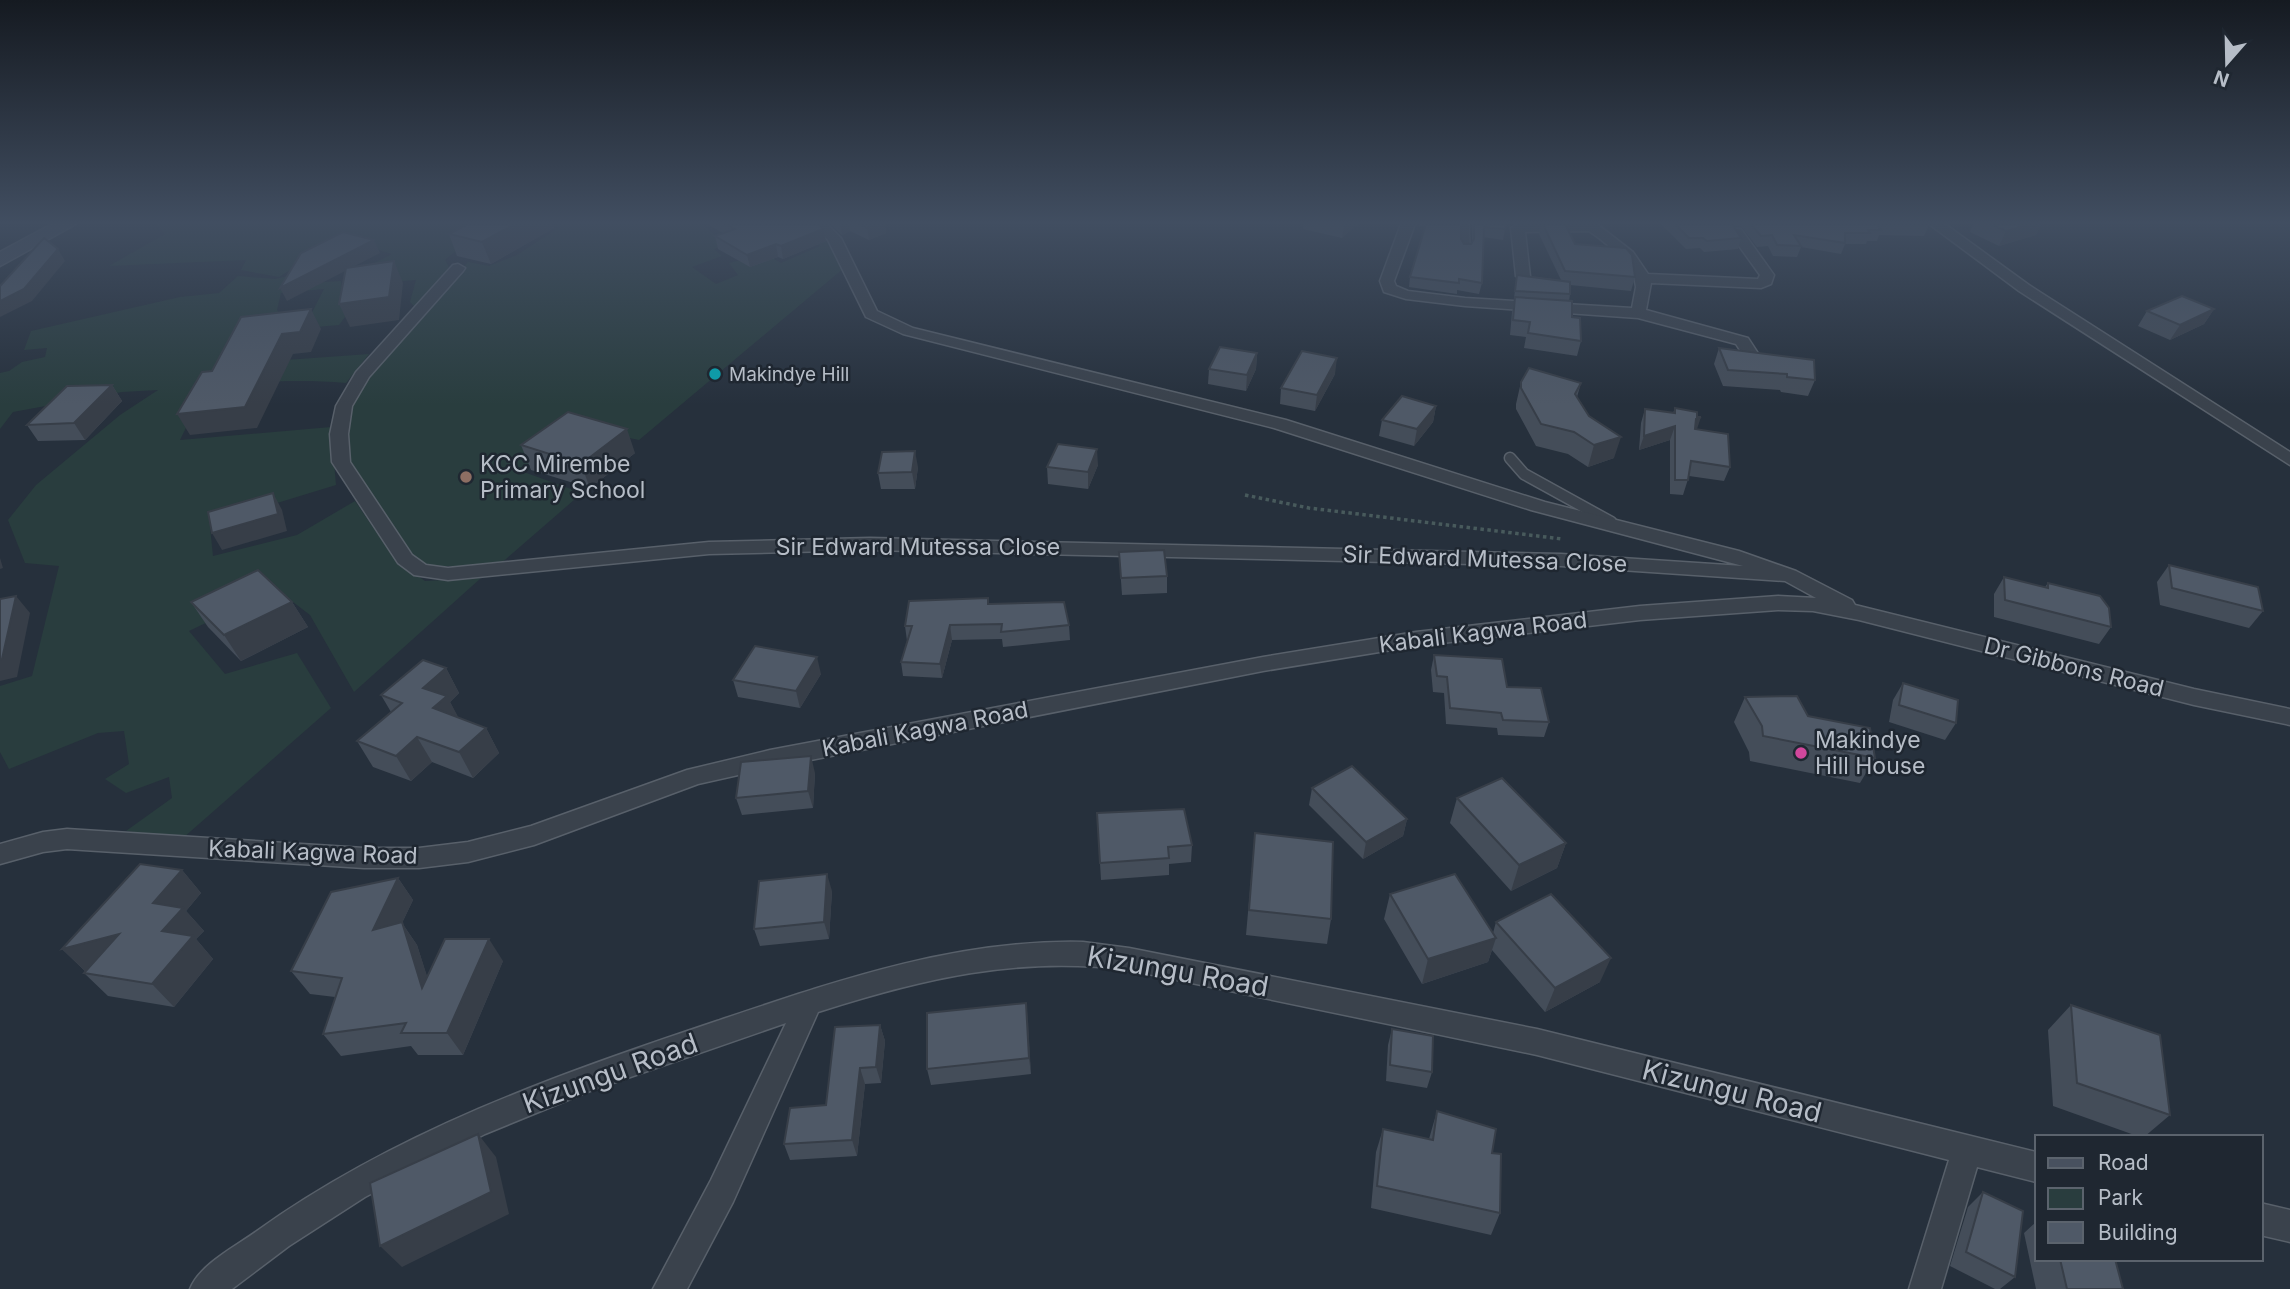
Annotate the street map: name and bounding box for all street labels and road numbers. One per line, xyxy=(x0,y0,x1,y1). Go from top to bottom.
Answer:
street label: Sir Edward Mutessa Close xyxy=(776,533,1060,561)
street label: Sir Edward Mutessa Close xyxy=(1342,540,1628,578)
street label: Kabali Kagwa Road xyxy=(1377,605,1589,659)
street label: Dr Gibbons Road xyxy=(1981,631,2167,703)
street label: Kabali Kagwa Road xyxy=(820,695,1030,763)
street label: Kabali Kagwa Road xyxy=(208,834,418,870)
street label: Kizungu Road xyxy=(1085,938,1271,1004)
street label: Kizungu Road xyxy=(518,1026,702,1120)
street label: Kizungu Road xyxy=(1639,1052,1825,1130)

